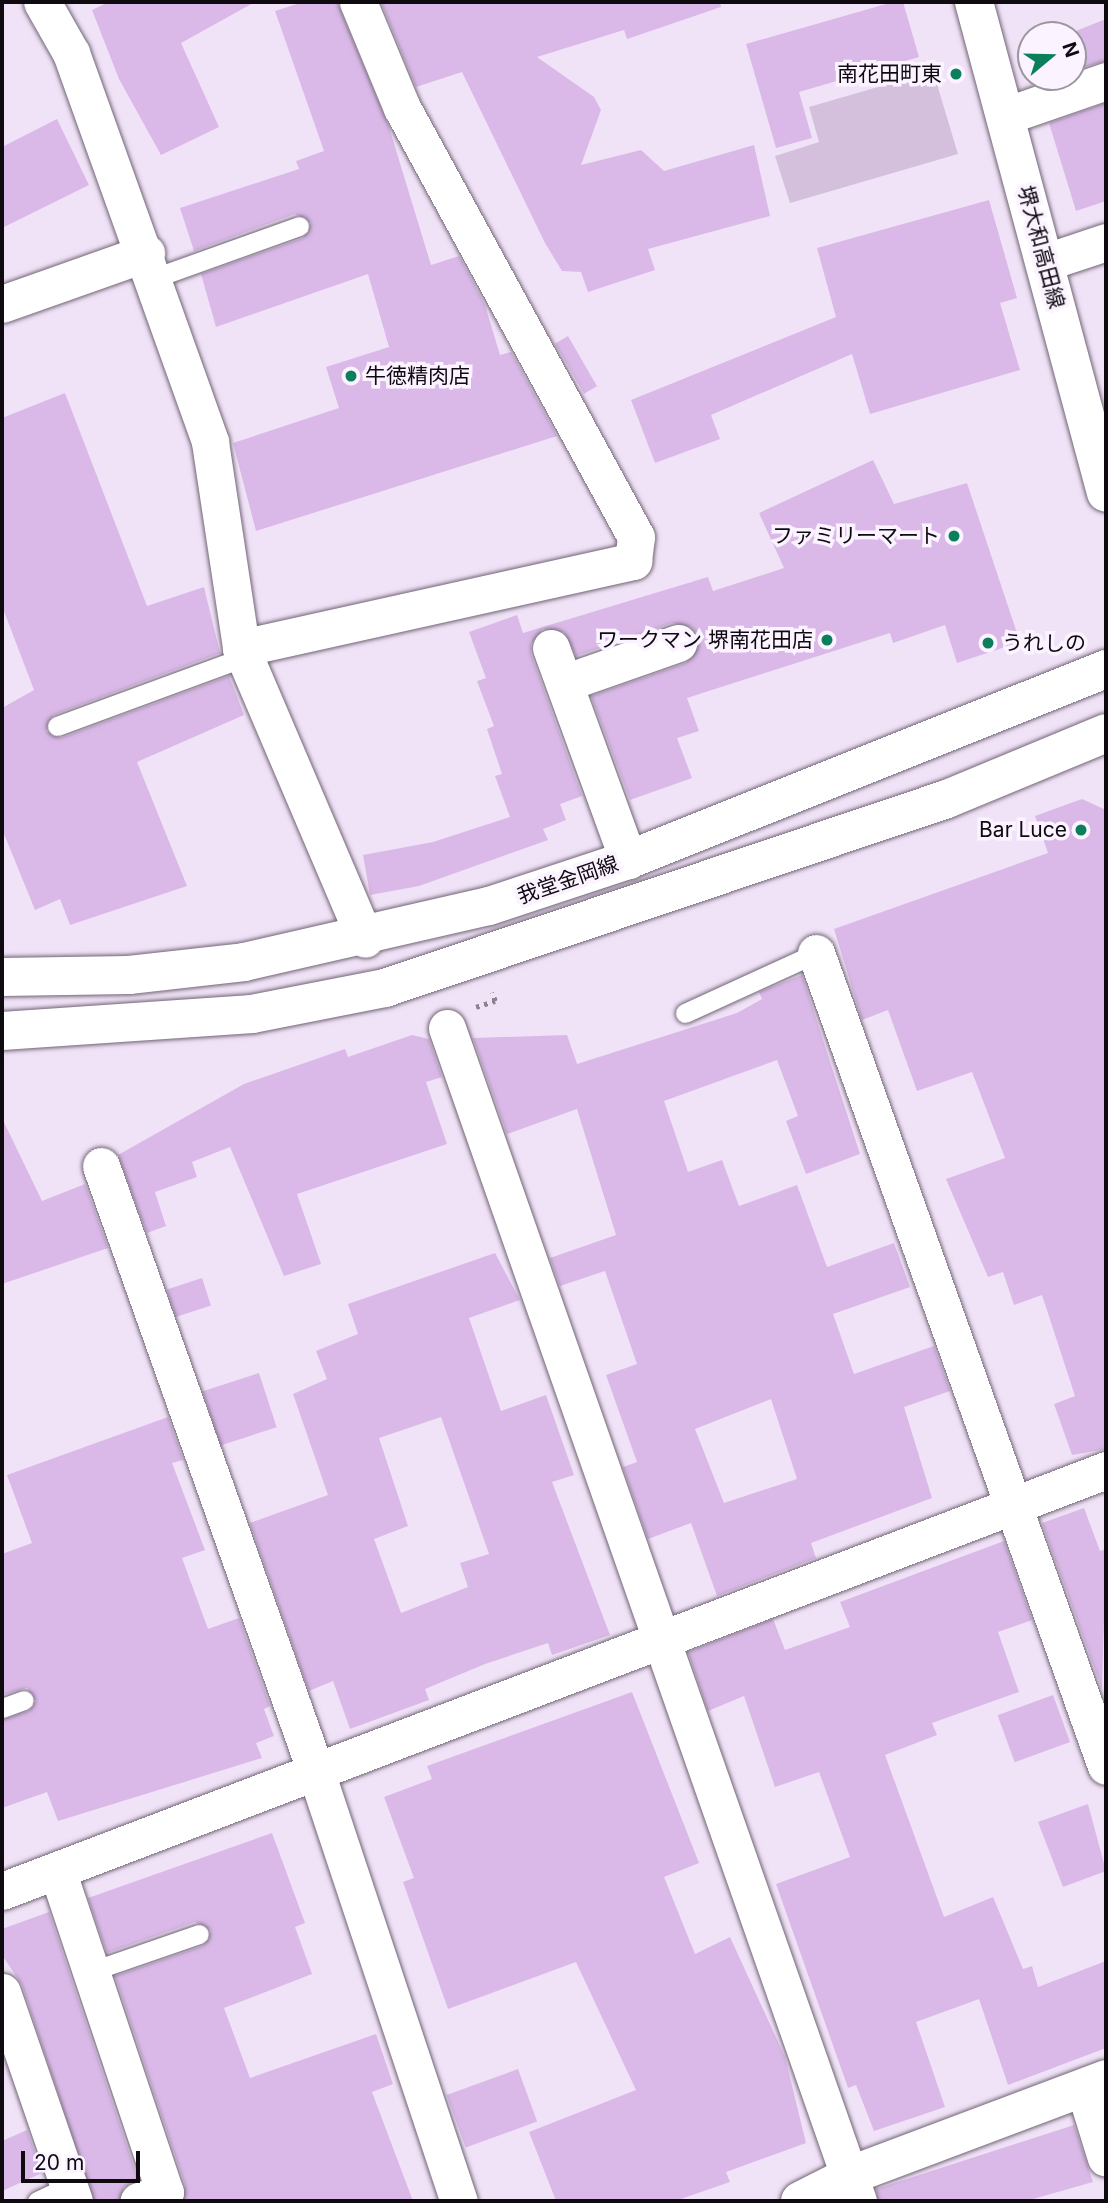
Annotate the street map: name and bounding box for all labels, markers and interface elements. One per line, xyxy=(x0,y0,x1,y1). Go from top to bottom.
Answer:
north arrow xyxy=(1017,21,1087,91)
text: N xyxy=(1057,39,1084,60)
place label: 南花田町東 xyxy=(837,61,942,87)
marker: 南花田町東 xyxy=(948,66,964,82)
street label: 堺大和高田線 xyxy=(1013,183,1069,311)
place label: 牛徳精肉店 xyxy=(365,363,470,389)
marker: 牛徳精肉店 xyxy=(343,368,359,384)
place label: ファミリーマート xyxy=(772,523,940,549)
marker: ファミリーマート xyxy=(946,528,962,544)
place label: ワークマン 堺南花田店 xyxy=(597,627,813,653)
place label: うれしの xyxy=(1002,630,1086,656)
marker: ワークマン 堺南花田店 xyxy=(819,632,835,648)
marker: うれしの xyxy=(980,635,996,651)
place label: Bar Luce xyxy=(979,817,1067,843)
marker: Bar Luce xyxy=(1073,822,1089,838)
street label: 我堂金岡線 xyxy=(514,851,622,909)
scale bar xyxy=(24,2136,144,2180)
text: 20 m xyxy=(34,2150,84,2175)

